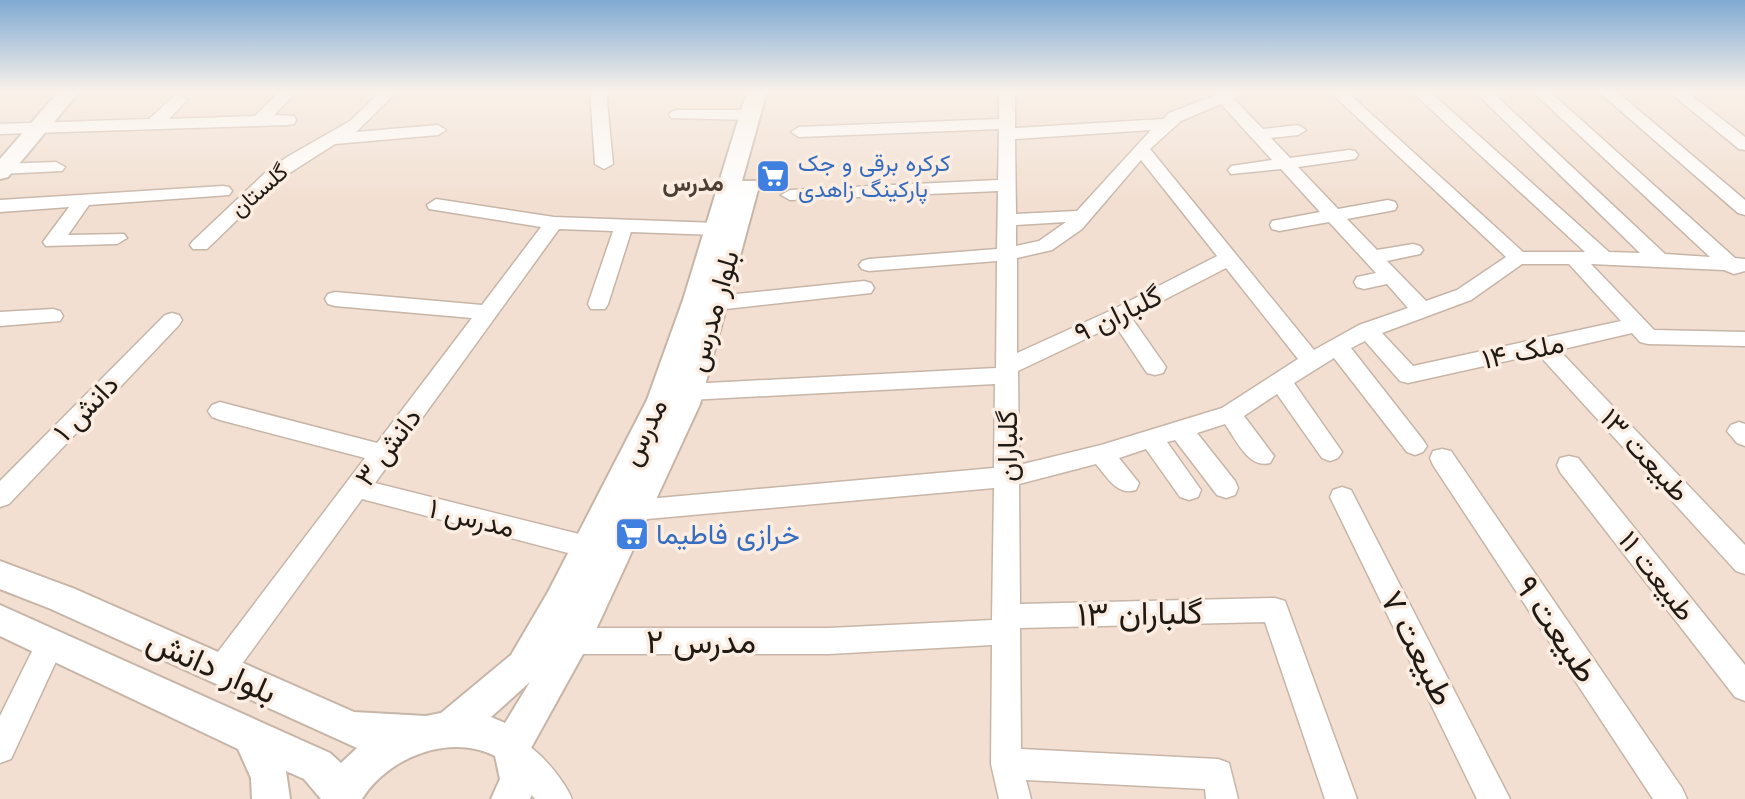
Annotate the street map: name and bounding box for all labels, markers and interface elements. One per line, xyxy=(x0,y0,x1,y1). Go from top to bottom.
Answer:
place label: کرکره برقی و جک پارکینگ زاهدی xyxy=(798,146,951,206)
street label: گلستان xyxy=(222,155,296,225)
supermarket icon: کرکره برقی و جک پارکینگ زاهدی xyxy=(754,157,792,195)
district label: مدرس xyxy=(662,165,724,200)
street label: بلوار مدرس xyxy=(676,246,750,376)
street label: ۹ گلباران xyxy=(1067,275,1169,353)
street label: ملک ۱۴ xyxy=(1478,322,1568,380)
street label: دانش ۱ xyxy=(44,365,128,451)
street label: مدرس xyxy=(610,391,678,473)
street label: دانش ۳ xyxy=(345,399,431,495)
street label: طبیعت ۱۳ xyxy=(1591,399,1699,511)
street label: گلباران xyxy=(987,410,1028,482)
street label: مدرس ۱ xyxy=(425,488,519,548)
place label: خرازی فاطیما xyxy=(656,514,800,555)
supermarket icon: خرازی فاطیما xyxy=(613,515,651,553)
street label: طبیعت ۱۱ xyxy=(1609,522,1705,630)
street label: طبیعت ۹ xyxy=(1504,566,1610,692)
street label: طبیعت ۷ xyxy=(1369,582,1467,714)
street label: ۱۳ گلباران xyxy=(1077,588,1203,638)
street label: بلوار دانش xyxy=(140,617,284,715)
street label: مدرس ۲ xyxy=(646,618,756,665)

